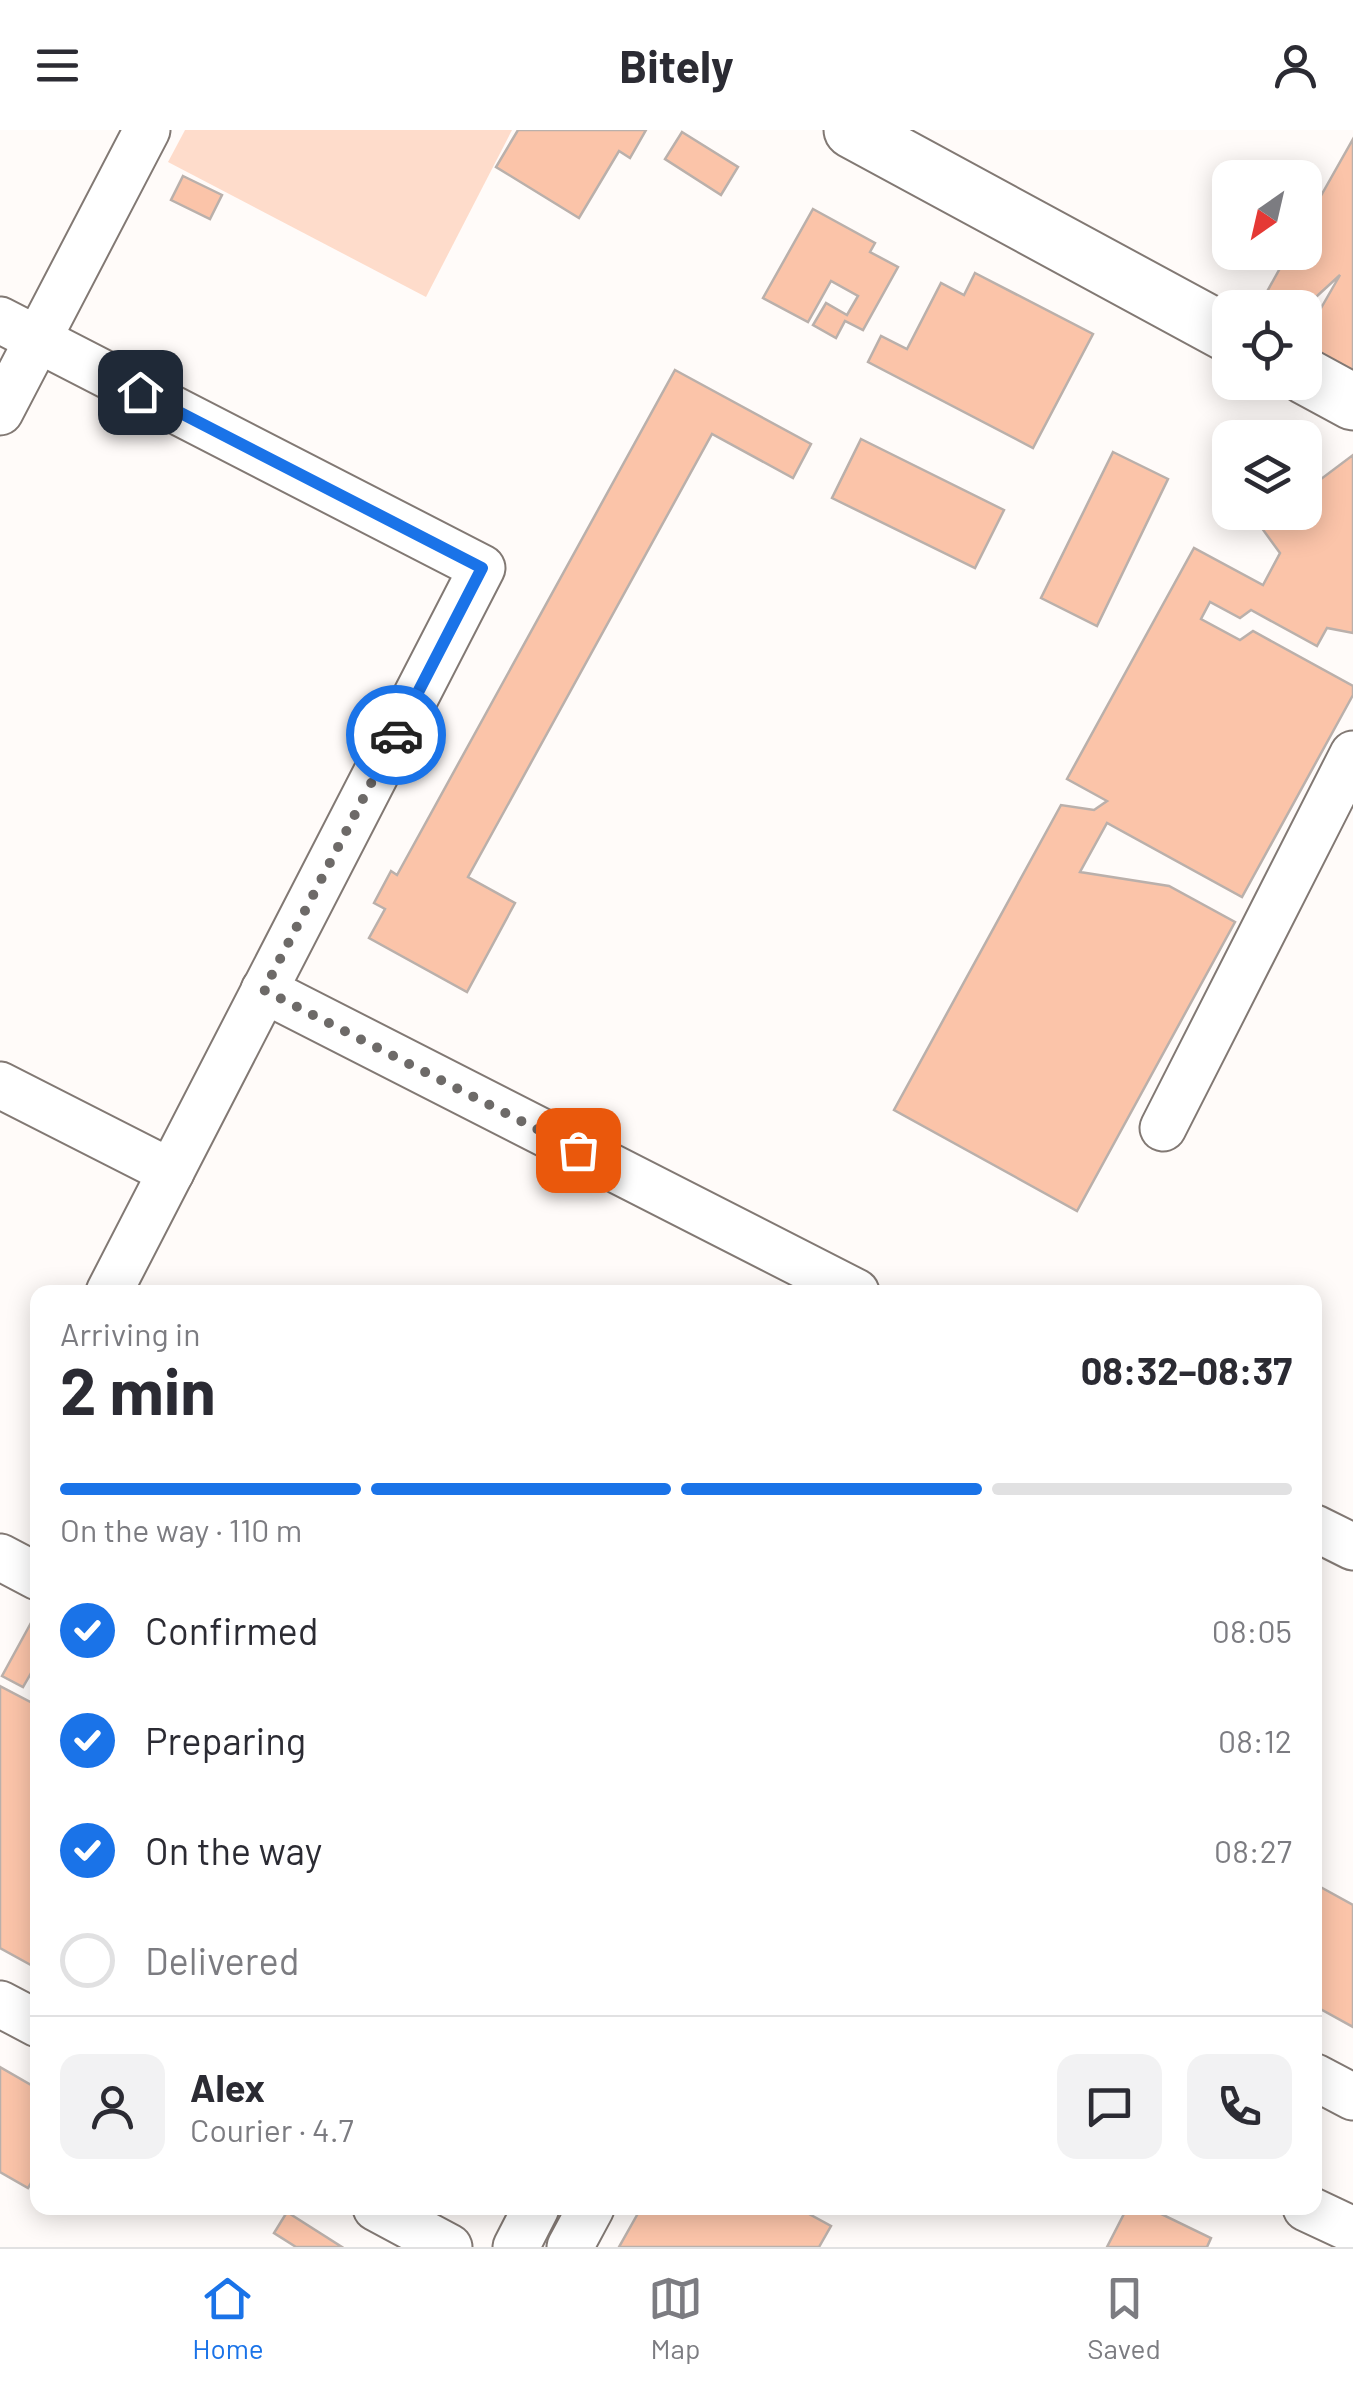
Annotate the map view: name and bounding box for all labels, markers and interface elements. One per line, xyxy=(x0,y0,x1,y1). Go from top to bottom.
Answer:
icon: menu xyxy=(30,38,85,93)
text: Bitely xyxy=(619,38,734,92)
icon: person xyxy=(1268,38,1323,93)
north arrow xyxy=(1212,160,1322,270)
map controls xyxy=(1212,160,1322,530)
button: locate xyxy=(1212,290,1322,400)
pin xyxy=(98,350,183,435)
icon: home xyxy=(113,365,168,420)
button: layers xyxy=(1212,420,1322,530)
courier xyxy=(346,685,446,785)
icon: car xyxy=(369,708,424,763)
pin xyxy=(536,1108,621,1193)
icon: bag xyxy=(551,1123,606,1178)
text: Arriving in xyxy=(60,1314,200,1352)
text: 08:32–08:37 xyxy=(1081,1347,1292,1393)
text: 2 min xyxy=(60,1350,216,1428)
text: On the way · 110 m xyxy=(60,1510,302,1548)
icon: check xyxy=(60,1603,115,1658)
text: Confirmed xyxy=(145,1607,318,1653)
text: 08:05 xyxy=(1212,1611,1292,1649)
icon: check xyxy=(60,1713,115,1768)
text: Preparing xyxy=(145,1717,306,1763)
text: 08:12 xyxy=(1218,1721,1292,1759)
icon: check xyxy=(60,1823,115,1878)
text: On the way xyxy=(145,1827,322,1873)
text: 08:27 xyxy=(1214,1831,1292,1869)
text: Delivered xyxy=(145,1937,299,1983)
button: person xyxy=(60,2054,165,2159)
button: chat xyxy=(1057,2054,1162,2159)
button: phone xyxy=(1187,2054,1292,2159)
text: Alex xyxy=(190,2064,265,2110)
text: Courier · 4.7 xyxy=(190,2110,354,2148)
tab: Home xyxy=(192,2271,264,2365)
tab: Map xyxy=(648,2271,703,2365)
tab: Saved xyxy=(1087,2271,1161,2365)

